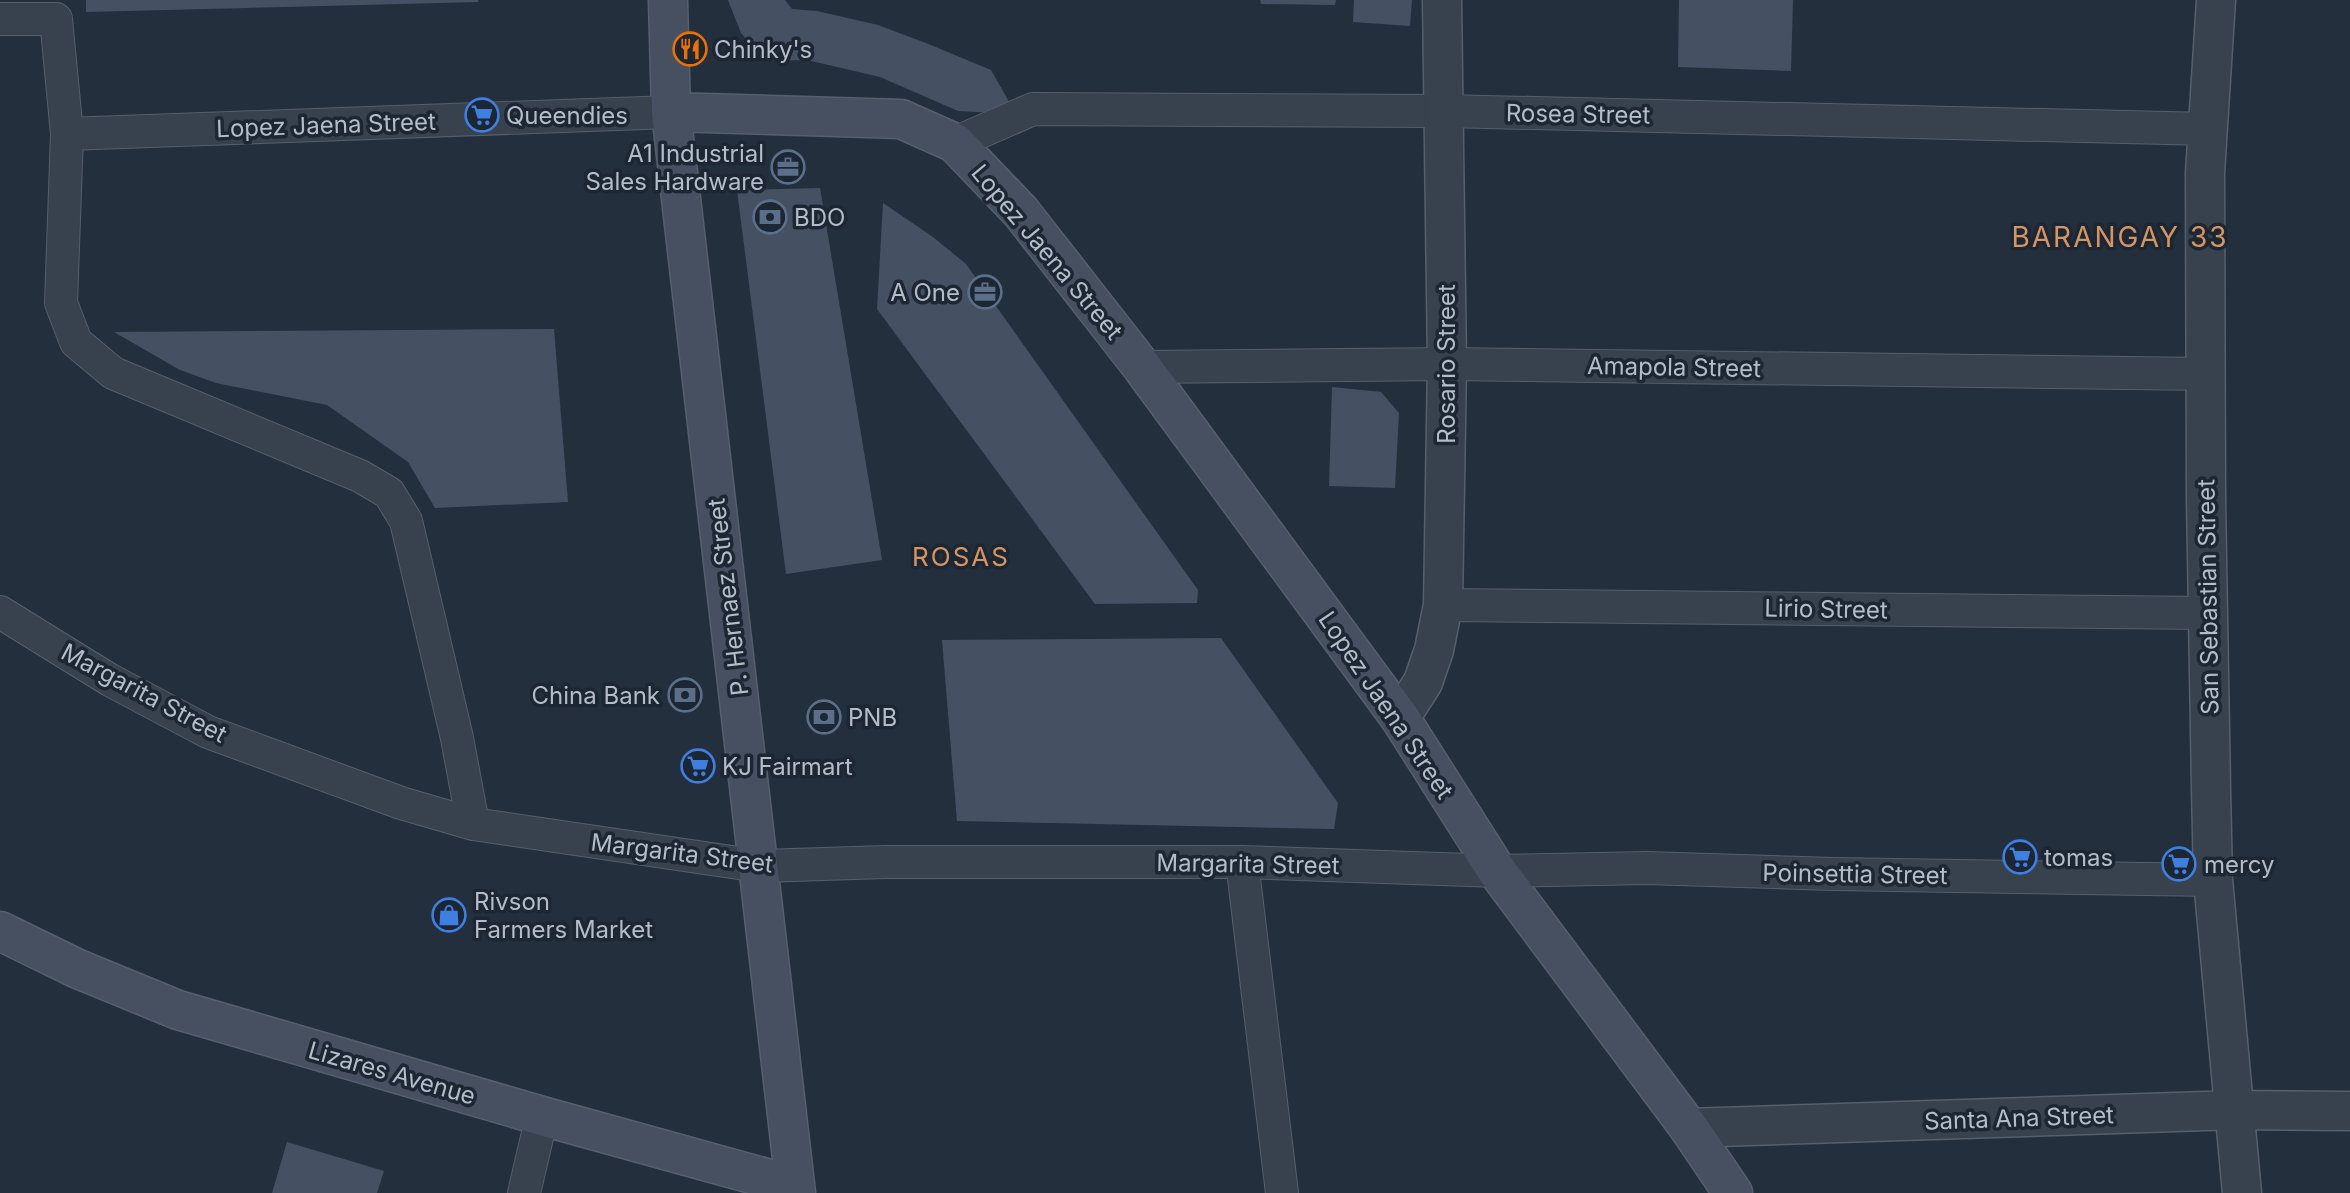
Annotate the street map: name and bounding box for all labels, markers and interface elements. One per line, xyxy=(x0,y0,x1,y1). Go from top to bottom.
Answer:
restaurant icon: Chinky's xyxy=(671,30,709,68)
place label: Chinky's xyxy=(714,35,812,64)
supermarket icon: Queendies xyxy=(463,96,501,134)
street label: Rosea Street xyxy=(1506,98,1651,130)
place label: Queendies xyxy=(506,101,628,130)
street label: Lopez Jaena Street xyxy=(216,107,436,143)
place label: A1 Industrial Sales Hardware xyxy=(586,139,764,196)
office icon: A1 Industrial Sales Hardware xyxy=(769,148,807,186)
street label: Lopez Jaena Street xyxy=(965,159,1129,346)
bank icon: BDO xyxy=(751,198,789,236)
place label: BDO xyxy=(794,203,845,232)
district label: BARANGAY 33 xyxy=(2011,220,2229,254)
office icon: A One xyxy=(966,273,1004,311)
place label: A One xyxy=(890,278,960,307)
street label: Rosario Street xyxy=(1432,284,1461,444)
street label: Amapola Street xyxy=(1587,351,1761,383)
street label: San Sebastian Street xyxy=(2191,479,2225,715)
street label: P. Hernaez Street xyxy=(701,497,754,697)
district label: ROSAS xyxy=(912,541,1010,572)
street label: Lirio Street xyxy=(1764,593,1888,625)
street label: Lopez Jaena Street xyxy=(1313,606,1459,804)
street label: Margarita Street xyxy=(56,637,232,749)
bank icon: China Bank xyxy=(666,676,704,714)
place label: China Bank xyxy=(532,681,660,710)
bank icon: PNB xyxy=(805,698,843,736)
place label: PNB xyxy=(848,703,897,732)
supermarket icon: KJ Fairmart xyxy=(679,747,717,785)
place label: KJ Fairmart xyxy=(722,752,853,781)
street label: Margarita Street xyxy=(589,827,775,879)
supermarket icon: tomas xyxy=(2001,838,2039,876)
place label: tomas xyxy=(2044,843,2113,872)
supermarket icon: mercy xyxy=(2160,845,2198,883)
street label: Margarita Street xyxy=(1156,848,1340,880)
place label: mercy xyxy=(2204,850,2274,879)
street label: Poinsettia Street xyxy=(1762,858,1948,890)
place label: Rivson Farmers Market xyxy=(474,887,653,944)
shop icon: Rivson Farmers Market xyxy=(430,896,468,934)
street label: Lizares Avenue xyxy=(305,1035,479,1111)
street label: Santa Ana Street xyxy=(1924,1100,2115,1136)

